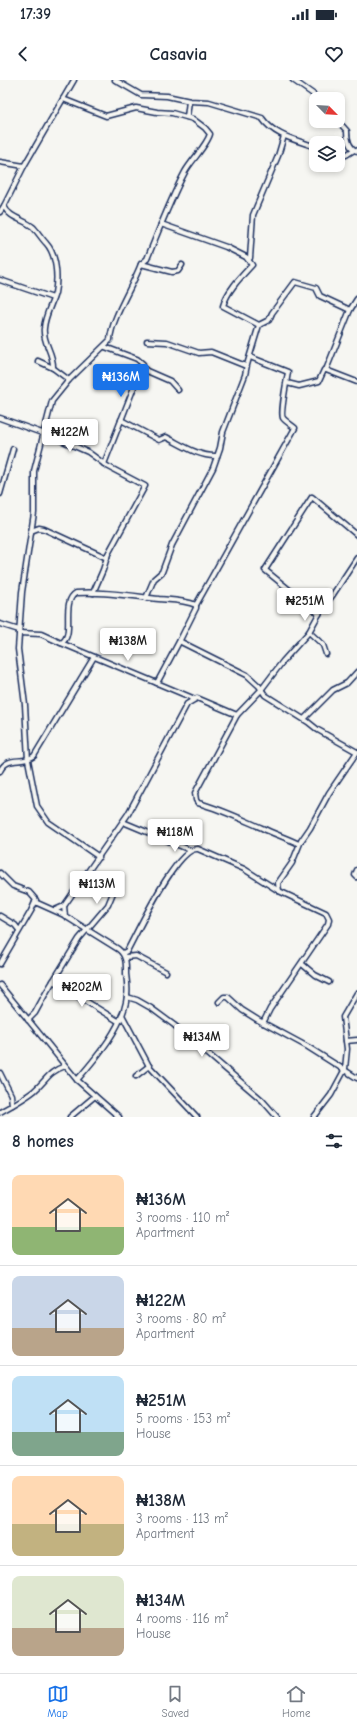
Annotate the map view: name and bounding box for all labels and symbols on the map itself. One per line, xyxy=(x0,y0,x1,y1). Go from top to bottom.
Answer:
north arrow xyxy=(309,92,345,128)
pin: ₦136M xyxy=(93,364,149,398)
pin: ₦122M xyxy=(42,419,98,453)
pin: ₦251M xyxy=(277,588,333,622)
pin: ₦138M xyxy=(100,628,156,662)
pin: ₦118M xyxy=(147,819,203,853)
pin: ₦113M xyxy=(69,871,125,905)
pin: ₦202M xyxy=(54,974,110,1008)
pin: ₦134M xyxy=(174,1024,230,1058)

